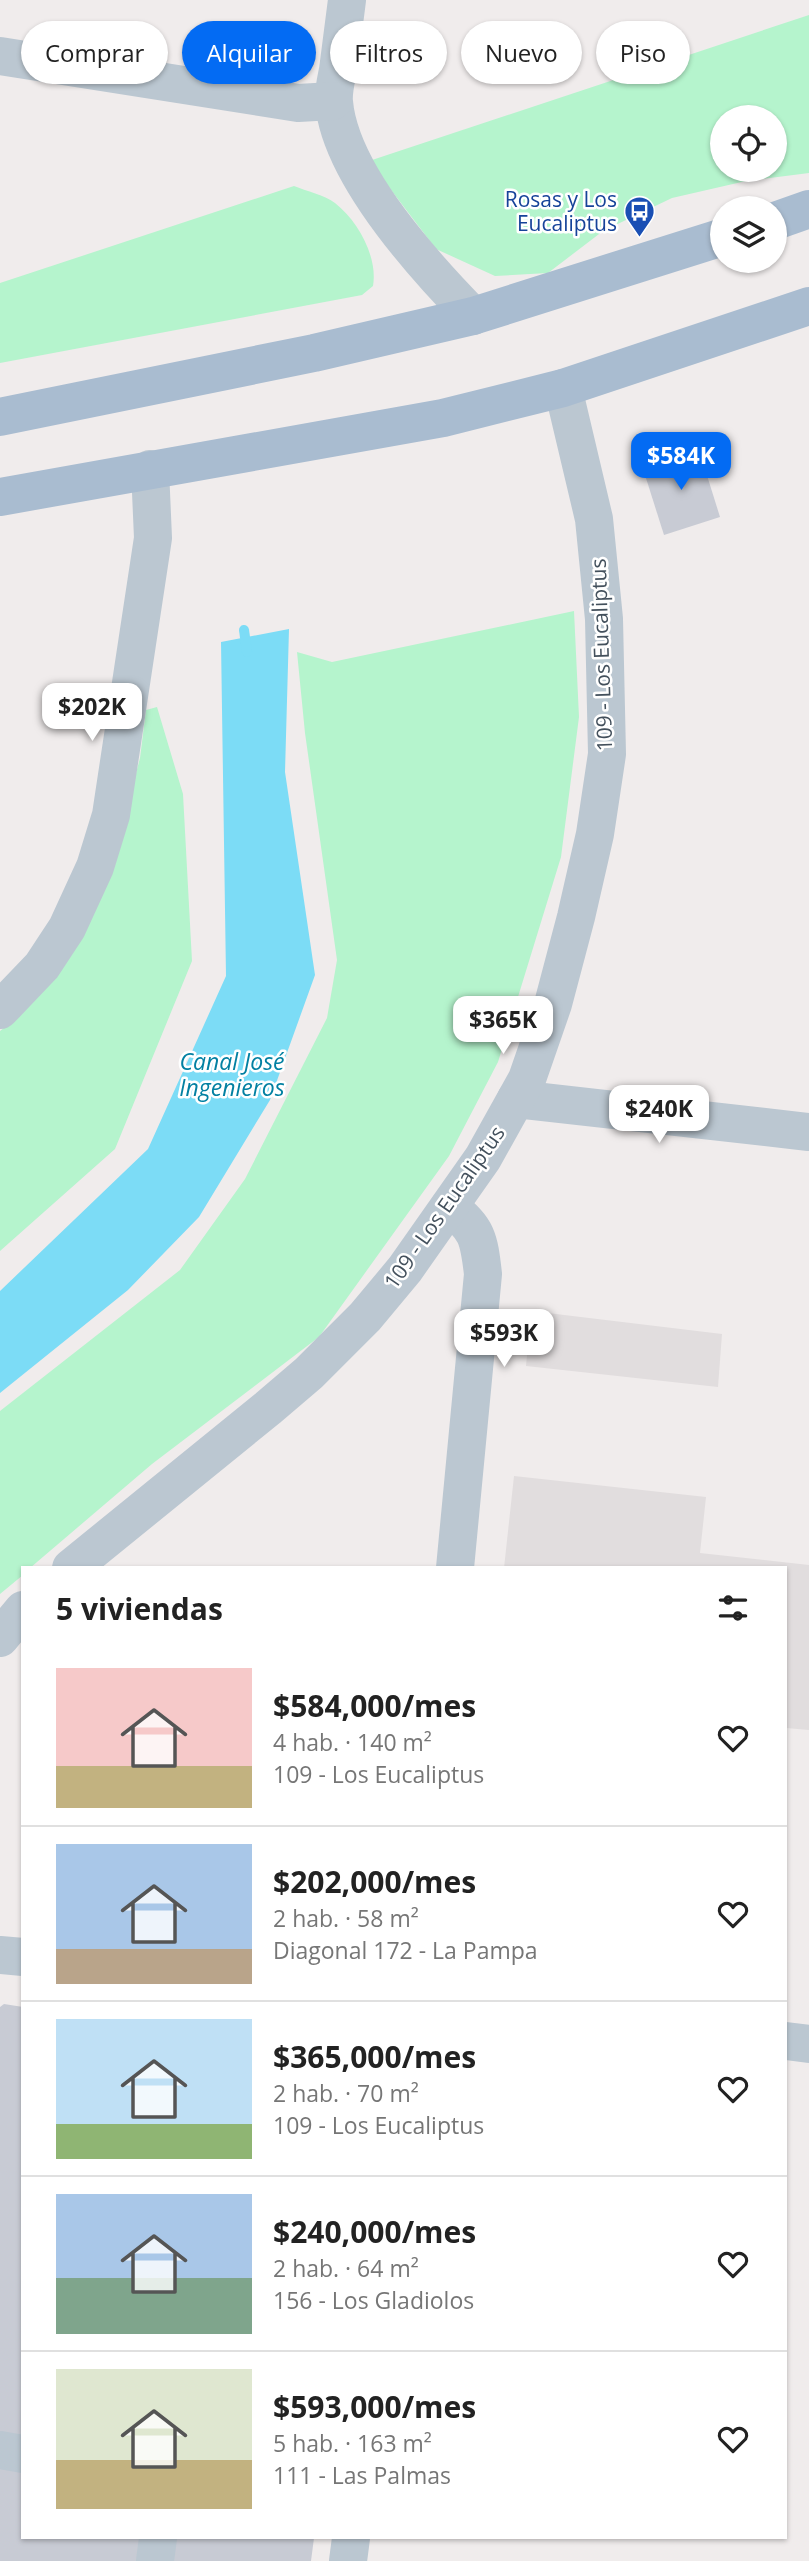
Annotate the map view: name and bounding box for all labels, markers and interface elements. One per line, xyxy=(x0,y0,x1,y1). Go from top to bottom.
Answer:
chip: Comprar xyxy=(21,21,168,84)
chip: Alquilar xyxy=(182,21,316,84)
chip: Filtros xyxy=(330,21,447,84)
chip: Nuevo xyxy=(461,21,582,84)
chip: Piso xyxy=(596,21,690,84)
map controls xyxy=(710,105,787,273)
button: locate xyxy=(710,105,787,182)
place label: Rosas y Los Eucaliptus xyxy=(505,185,617,237)
bus stop icon: Rosas y Los Eucaliptus xyxy=(623,194,657,238)
button: layers xyxy=(710,196,787,273)
pin: $584K xyxy=(632,433,730,492)
text: $584K xyxy=(647,439,715,471)
street label: 109 - Los Eucaliptus xyxy=(584,558,618,752)
pin: $202K xyxy=(43,684,141,743)
text: $202K xyxy=(58,690,126,722)
pin: $365K xyxy=(454,996,552,1056)
text: $365K xyxy=(469,1003,537,1035)
water label: Canal José Ingenieros xyxy=(179,1045,285,1103)
pin: $240K xyxy=(610,1086,708,1145)
text: $240K xyxy=(625,1092,693,1124)
street label: 109 - Los Eucaliptus xyxy=(377,1120,511,1294)
pin: $593K xyxy=(455,1310,553,1369)
text: $593K xyxy=(470,1316,538,1348)
text: 5 viviendas xyxy=(56,1588,223,1629)
icon: filters xyxy=(714,1589,752,1627)
text: $584,000/mes xyxy=(273,1685,476,1726)
icon: home xyxy=(112,1696,196,1780)
icon: heart xyxy=(714,1719,752,1757)
text: 4 hab. · 140 m² xyxy=(273,1726,432,1758)
text: 109 - Los Eucaliptus xyxy=(273,1758,484,1790)
text: $202,000/mes xyxy=(273,1861,476,1902)
icon: home xyxy=(112,1872,196,1956)
icon: heart xyxy=(714,1895,752,1933)
text: 2 hab. · 58 m² xyxy=(273,1902,419,1934)
text: Diagonal 172 - La Pampa xyxy=(273,1934,538,1966)
text: $365,000/mes xyxy=(273,2036,476,2077)
icon: home xyxy=(112,2047,196,2131)
icon: heart xyxy=(714,2070,752,2108)
text: 2 hab. · 70 m² xyxy=(273,2077,419,2109)
text: 109 - Los Eucaliptus xyxy=(273,2109,484,2141)
text: $240,000/mes xyxy=(273,2211,476,2252)
icon: home xyxy=(112,2222,196,2306)
icon: heart xyxy=(714,2245,752,2283)
text: 2 hab. · 64 m² xyxy=(273,2252,419,2284)
text: 156 - Los Gladiolos xyxy=(273,2284,474,2316)
text: $593,000/mes xyxy=(273,2386,476,2427)
icon: home xyxy=(112,2397,196,2481)
icon: heart xyxy=(714,2420,752,2458)
text: 5 hab. · 163 m² xyxy=(273,2427,432,2459)
text: 111 - Las Palmas xyxy=(273,2459,451,2491)

